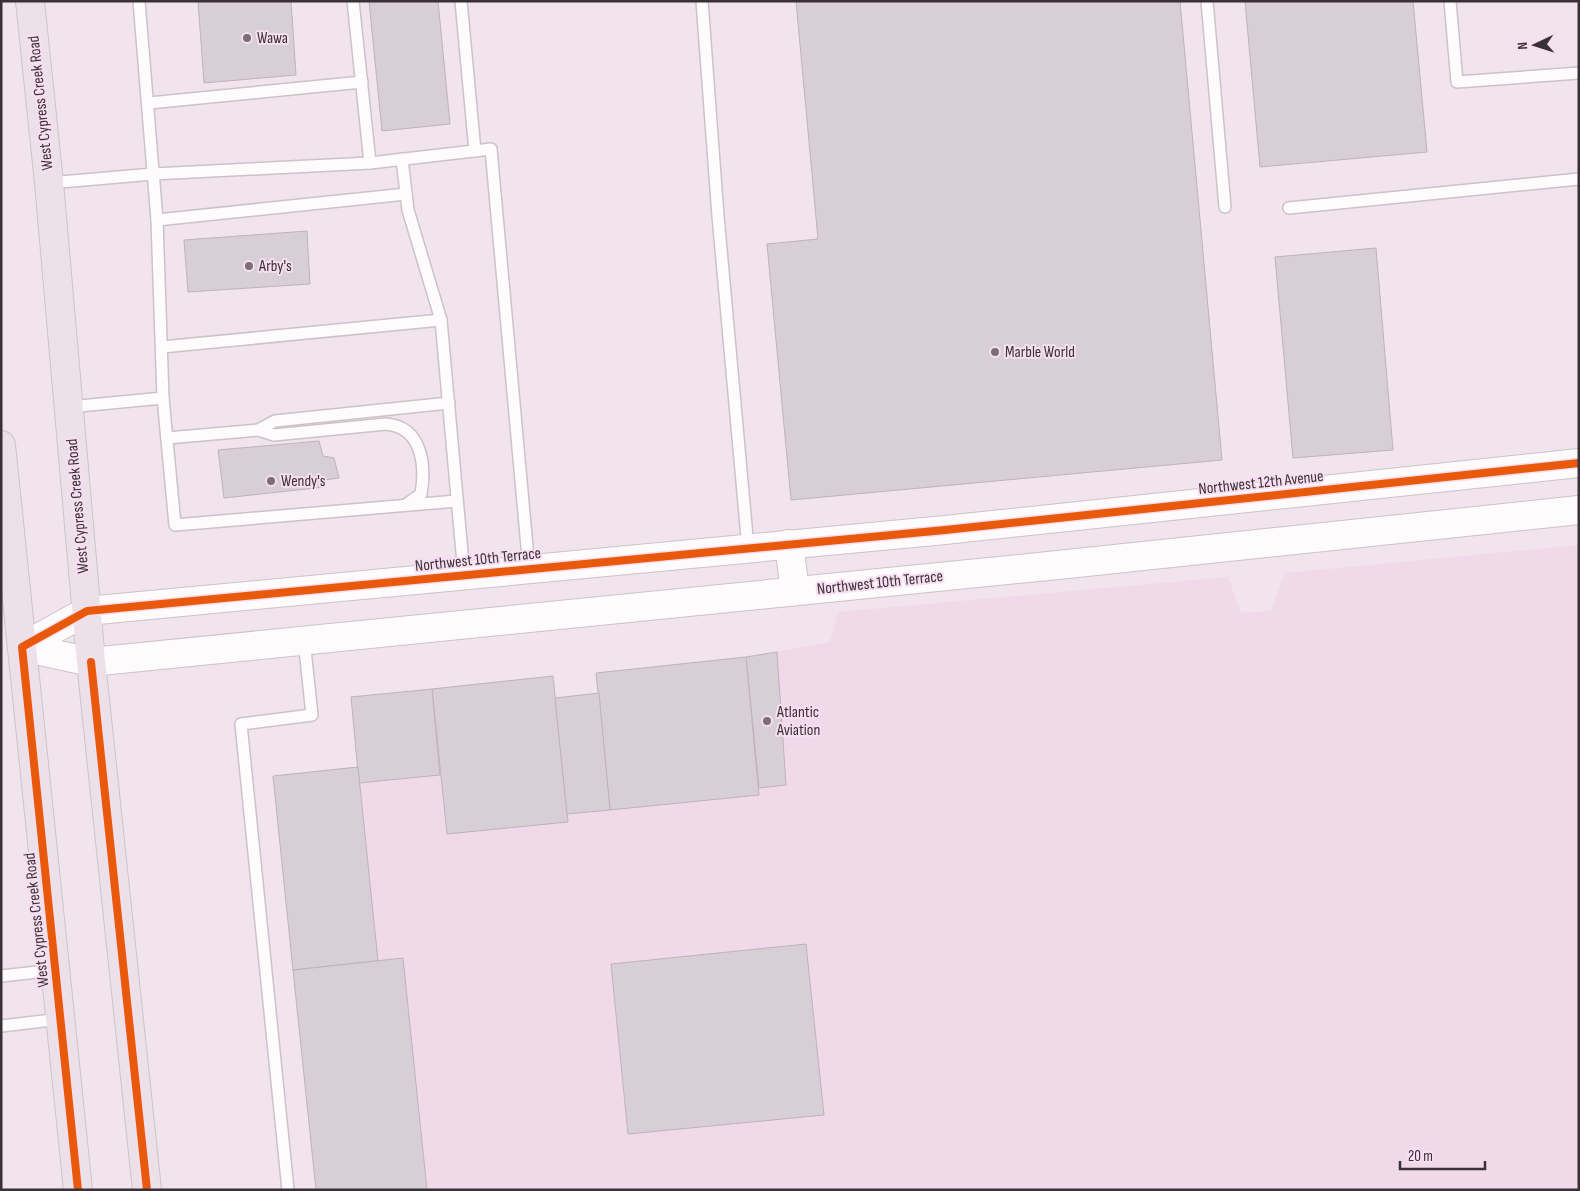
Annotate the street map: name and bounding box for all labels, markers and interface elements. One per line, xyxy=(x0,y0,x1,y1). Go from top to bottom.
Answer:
north arrow xyxy=(1510,20,1560,70)
place label: Wawa xyxy=(257,29,288,48)
marker: Wawa xyxy=(241,32,253,44)
street label: West Cypress Creek Road xyxy=(24,35,58,171)
text: N xyxy=(1514,42,1531,50)
place label: Arby's xyxy=(258,257,292,276)
marker: Arby's xyxy=(243,260,255,272)
place label: Marble World xyxy=(1005,343,1075,362)
marker: Marble World xyxy=(989,346,1001,358)
street label: West Cypress Creek Road xyxy=(63,438,93,574)
street label: Northwest 12th Avenue xyxy=(1198,467,1324,499)
place label: Wendy's xyxy=(281,472,326,491)
marker: Wendy's xyxy=(265,475,277,487)
street label: Northwest 10th Terrace xyxy=(414,544,542,576)
street label: Northwest 10th Terrace xyxy=(816,567,944,599)
place label: Atlantic Aviation xyxy=(776,703,820,740)
marker: Atlantic Aviation xyxy=(761,715,773,727)
street label: West Cypress Creek Road xyxy=(20,852,54,988)
scale bar xyxy=(1400,1138,1485,1170)
text: 20 m xyxy=(1408,1147,1433,1166)

